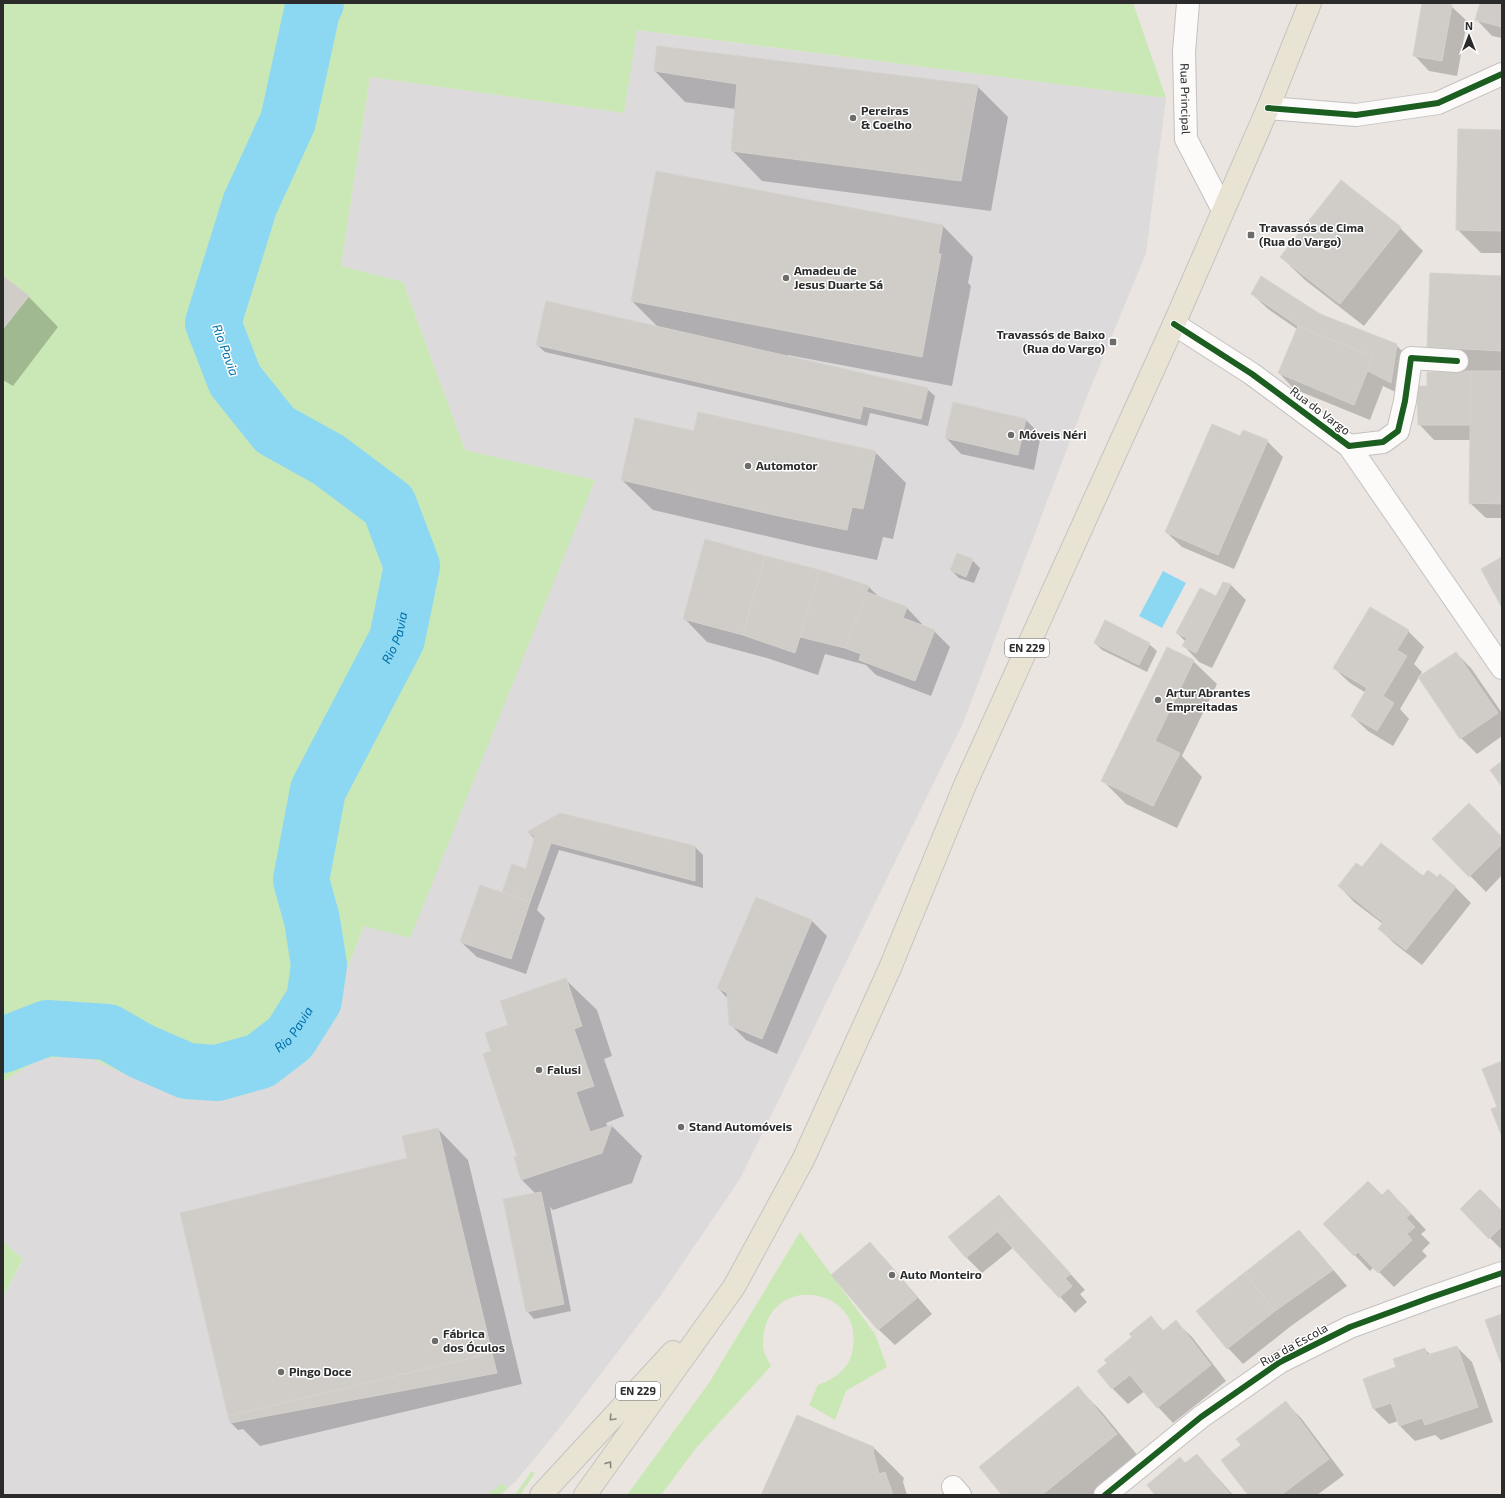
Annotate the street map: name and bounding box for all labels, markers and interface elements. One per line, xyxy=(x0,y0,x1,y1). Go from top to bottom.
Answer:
north arrow xyxy=(1449,16,1489,56)
text: N xyxy=(1465,19,1473,32)
street label: Rua Principal xyxy=(1178,63,1194,135)
place label: Pereiras & Coelho xyxy=(861,103,912,131)
marker: Pereiras & Coelho xyxy=(848,113,858,123)
place label: Travassós de Cima (Rua do Vargo) xyxy=(1259,220,1364,248)
marker: Travassós de Cima (Rua do Vargo) xyxy=(1246,230,1256,240)
place label: Amadeu de Jesus Duarte Sá xyxy=(794,263,883,291)
marker: Amadeu de Jesus Duarte Sá xyxy=(781,273,791,283)
water label: Rio Pavia xyxy=(209,322,243,378)
place label: Travassós de Baixo (Rua do Vargo) xyxy=(996,327,1105,355)
marker: Travassós de Baixo (Rua do Vargo) xyxy=(1108,337,1118,347)
street label: Rua do Vargo xyxy=(1288,383,1353,437)
place label: Móveis Néri xyxy=(1019,427,1087,441)
marker: Móveis Néri xyxy=(1006,430,1016,440)
place label: Automotor xyxy=(756,458,818,472)
marker: Automotor xyxy=(743,461,753,471)
water label: Rio Pavia xyxy=(378,610,410,666)
road number: EN 229 xyxy=(1005,639,1049,657)
place label: Artur Abrantes Empreitadas xyxy=(1166,685,1250,713)
marker: Artur Abrantes Empreitadas xyxy=(1153,695,1163,705)
water label: Rio Pavia xyxy=(271,1003,316,1055)
place label: Falusi xyxy=(547,1062,581,1076)
marker: Falusi xyxy=(534,1065,544,1075)
place label: Stand Automóveis xyxy=(689,1119,792,1133)
marker: Stand Automóveis xyxy=(676,1122,686,1132)
place label: Auto Monteiro xyxy=(900,1267,982,1281)
marker: Auto Monteiro xyxy=(887,1270,897,1280)
street label: Rua da Escola xyxy=(1257,1320,1330,1368)
place label: Fábrica dos Óculos xyxy=(443,1326,505,1354)
marker: Fábrica dos Óculos xyxy=(430,1336,440,1346)
place label: Pingo Doce xyxy=(289,1364,352,1378)
marker: Pingo Doce xyxy=(276,1367,286,1377)
road number: EN 229 xyxy=(616,1382,660,1400)
one-way arrow xyxy=(610,1413,617,1421)
one-way arrow xyxy=(604,1461,611,1468)

